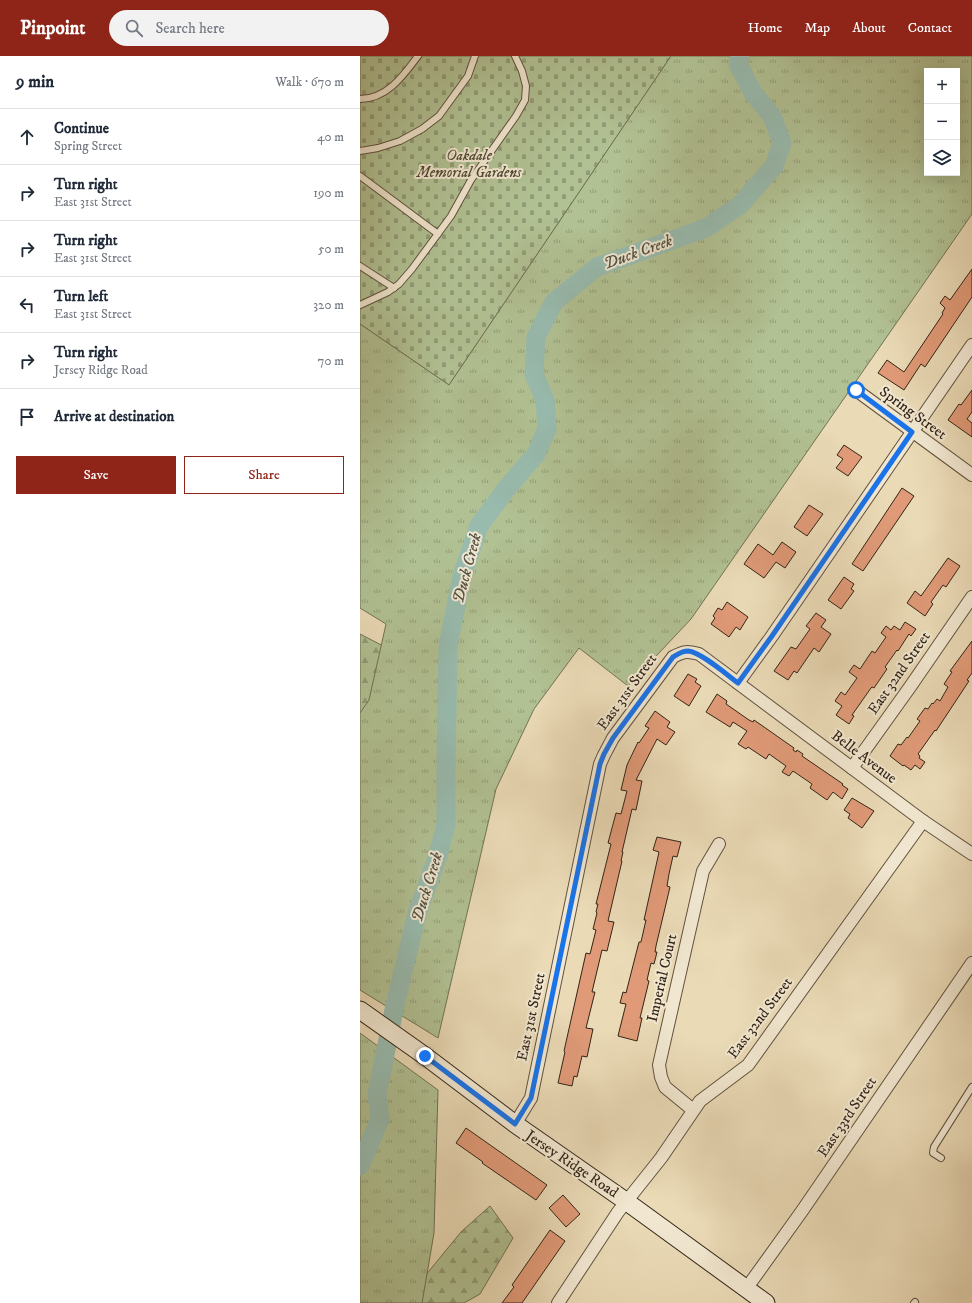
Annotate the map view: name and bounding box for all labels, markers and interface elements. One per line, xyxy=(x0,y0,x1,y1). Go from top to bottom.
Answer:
search box xyxy=(109,10,389,46)
text: Pinpoint xyxy=(20,17,85,40)
icon: search xyxy=(123,17,145,39)
text: Search here xyxy=(155,19,225,38)
text: Home xyxy=(748,19,782,37)
text: Map xyxy=(804,19,830,37)
text: About xyxy=(852,19,886,37)
text: Contact xyxy=(908,19,952,37)
map controls xyxy=(924,68,960,176)
button: + xyxy=(924,68,960,104)
text: 9 min xyxy=(16,71,54,93)
text: Walk · 670 m xyxy=(275,74,344,90)
button: − xyxy=(924,104,960,140)
text: Continue xyxy=(54,119,109,138)
icon: ahead xyxy=(16,126,38,148)
text: 40 m xyxy=(317,129,344,145)
text: Spring Street xyxy=(54,138,122,154)
button: layers xyxy=(924,140,960,176)
park label: Oakdale Memorial Gardens xyxy=(416,146,522,182)
text: Turn right xyxy=(54,175,117,194)
icon: right xyxy=(16,182,38,204)
text: 190 m xyxy=(313,185,344,201)
text: East 31st Street xyxy=(54,194,132,210)
water label: Duck Creek xyxy=(601,230,675,274)
text: Turn right xyxy=(54,231,117,250)
icon: right xyxy=(16,238,38,260)
text: 50 m xyxy=(318,241,344,257)
text: East 31st Street xyxy=(54,250,132,266)
text: Turn left xyxy=(54,287,108,306)
icon: left xyxy=(16,294,38,316)
text: 320 m xyxy=(313,297,344,313)
text: East 31st Street xyxy=(54,306,132,322)
text: Turn right xyxy=(54,343,117,362)
icon: right xyxy=(16,350,38,372)
text: 70 m xyxy=(318,353,344,369)
text: Jersey Ridge Road xyxy=(54,362,148,378)
route start xyxy=(847,381,865,399)
street label: Spring Street xyxy=(876,382,951,444)
icon: arrive xyxy=(16,406,38,428)
text: Arrive at destination xyxy=(54,407,174,426)
button: Save xyxy=(16,456,176,494)
button: Share xyxy=(184,456,344,494)
water label: Duck Creek xyxy=(448,531,486,605)
street label: East 32nd Street xyxy=(863,628,935,718)
street label: East 31st Street xyxy=(593,650,661,734)
street label: Belle Avenue xyxy=(827,726,901,788)
water label: Duck Creek xyxy=(407,850,447,924)
street label: Imperial Court xyxy=(643,932,681,1024)
street label: East 31st Street xyxy=(512,971,550,1063)
street label: East 32nd Street xyxy=(723,973,797,1062)
route end xyxy=(416,1047,434,1065)
street label: East 33rd Street xyxy=(813,1073,881,1161)
street label: Jersey Ridge Road xyxy=(520,1125,623,1202)

